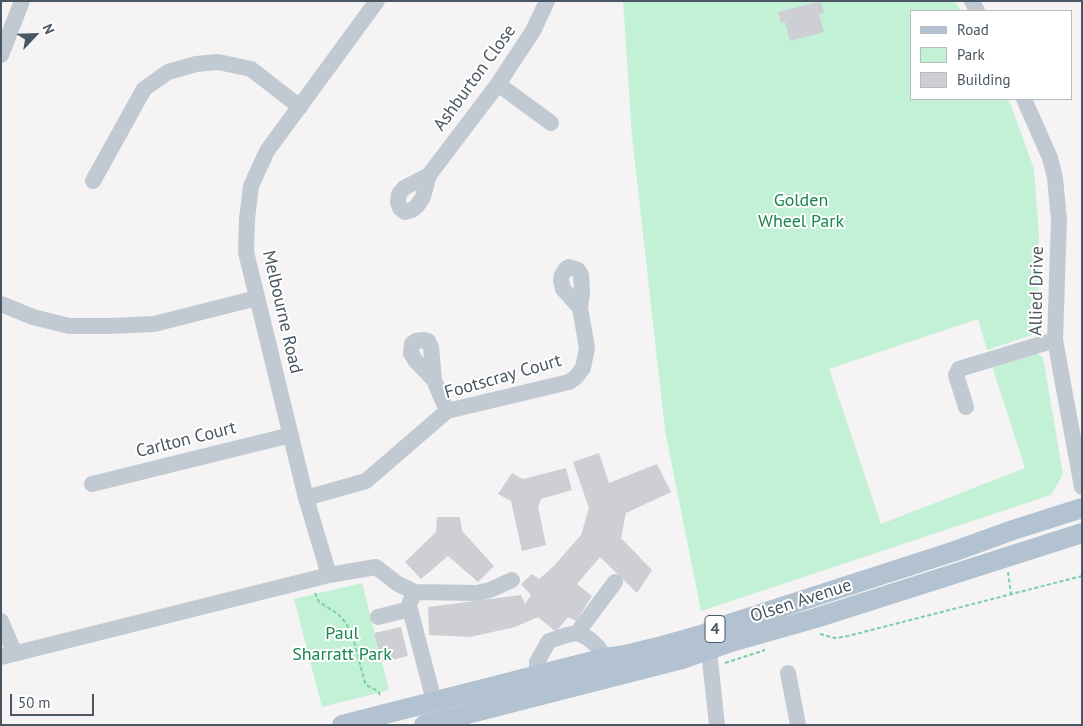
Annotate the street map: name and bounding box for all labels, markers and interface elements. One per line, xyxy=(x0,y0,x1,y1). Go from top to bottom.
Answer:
north arrow xyxy=(10,10,60,60)
legend xyxy=(910,10,1073,100)
text: Road xyxy=(957,20,989,39)
text: N xyxy=(39,21,59,37)
street label: Ashburton Close xyxy=(429,21,521,135)
text: Park xyxy=(957,45,985,64)
text: Building xyxy=(957,70,1011,89)
park label: Golden Wheel Park xyxy=(758,190,844,232)
street label: Allied Drive xyxy=(1025,246,1049,336)
street label: Melbourne Road xyxy=(257,248,307,376)
street label: Footscray Court xyxy=(442,350,564,404)
street label: Carlton Court xyxy=(134,417,238,463)
street label: Olsen Avenue xyxy=(748,574,854,628)
road number: 4 xyxy=(705,616,725,642)
park label: Paul Sharratt Park xyxy=(292,623,392,666)
scale bar xyxy=(12,684,96,716)
text: 50 m xyxy=(18,693,51,712)

